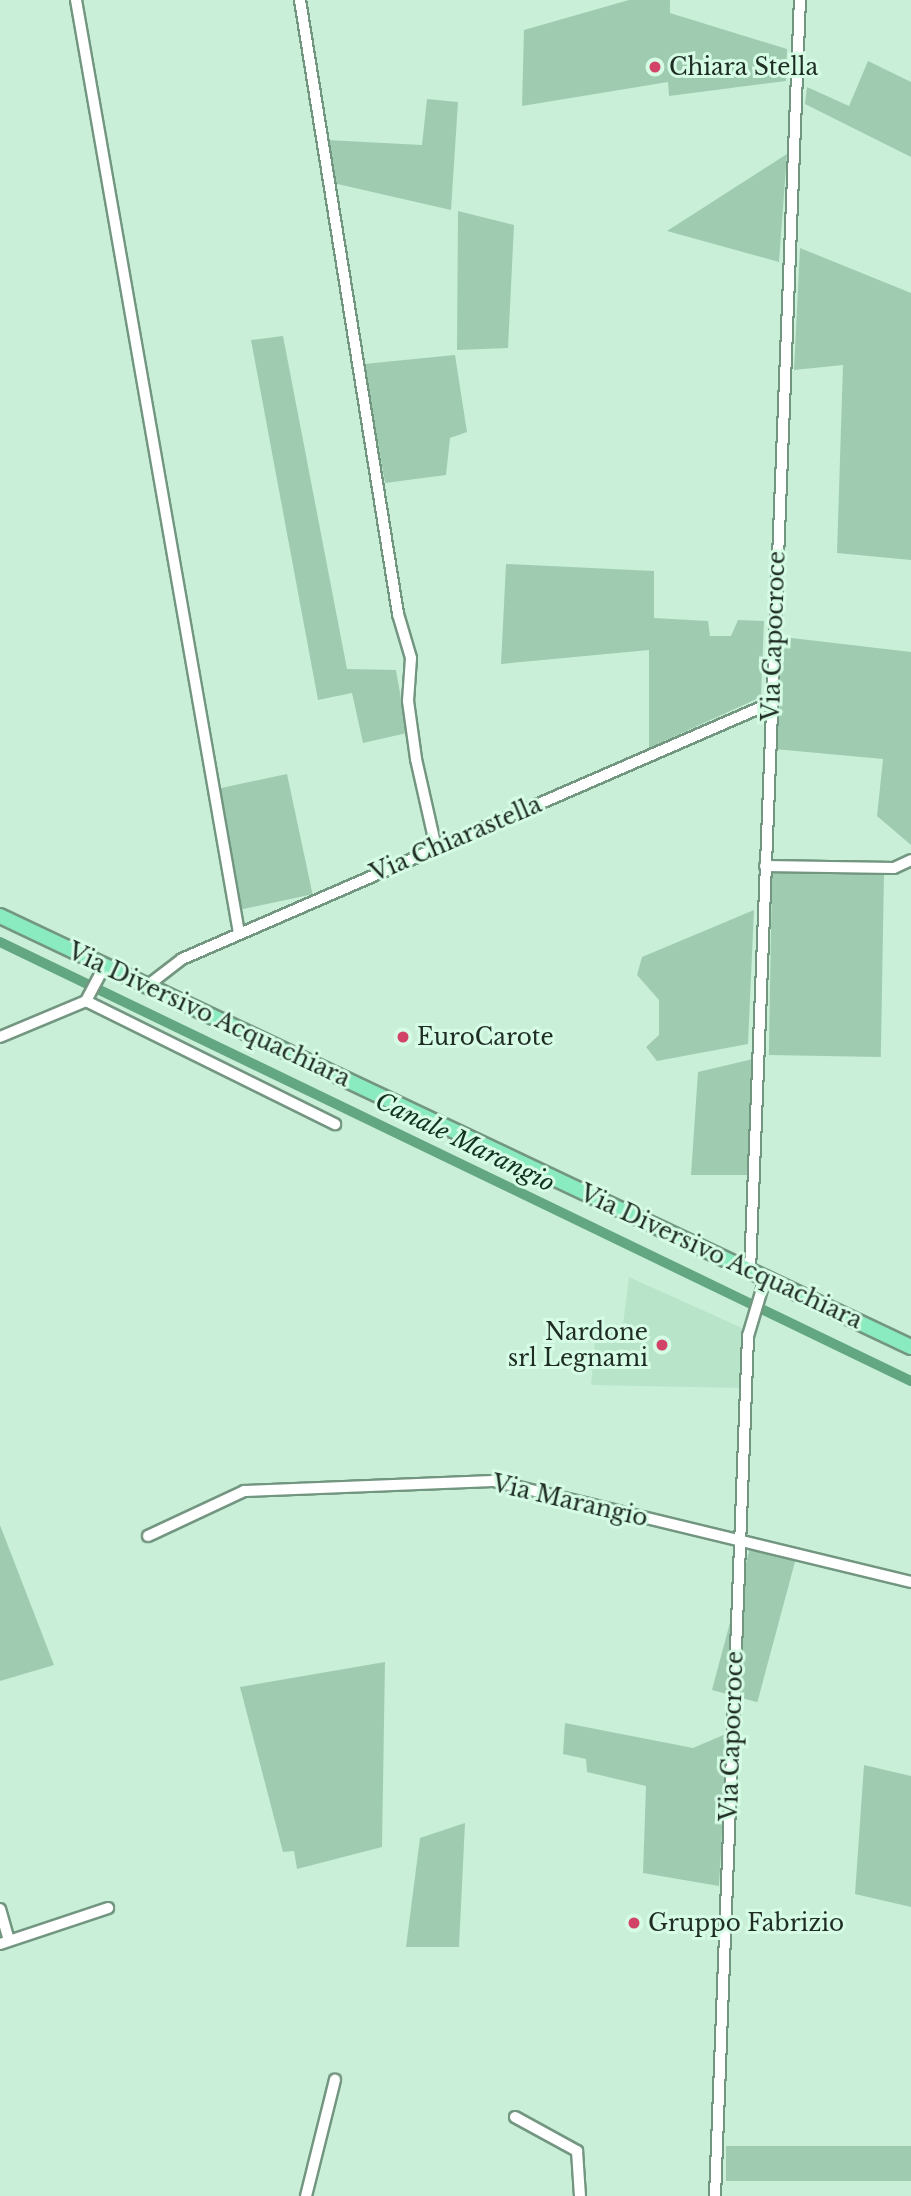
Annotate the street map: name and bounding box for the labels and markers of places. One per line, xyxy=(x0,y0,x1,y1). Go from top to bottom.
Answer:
place label: Chiara Stella xyxy=(669,53,818,81)
marker: Chiara Stella xyxy=(647,59,663,75)
place label: EuroCarote xyxy=(417,1023,554,1051)
marker: EuroCarote xyxy=(395,1029,411,1045)
place label: Nardone srl Legnami xyxy=(508,1318,648,1372)
marker: Nardone srl Legnami xyxy=(654,1337,670,1353)
place label: Gruppo Fabrizio xyxy=(648,1909,844,1937)
marker: Gruppo Fabrizio xyxy=(626,1915,642,1931)

